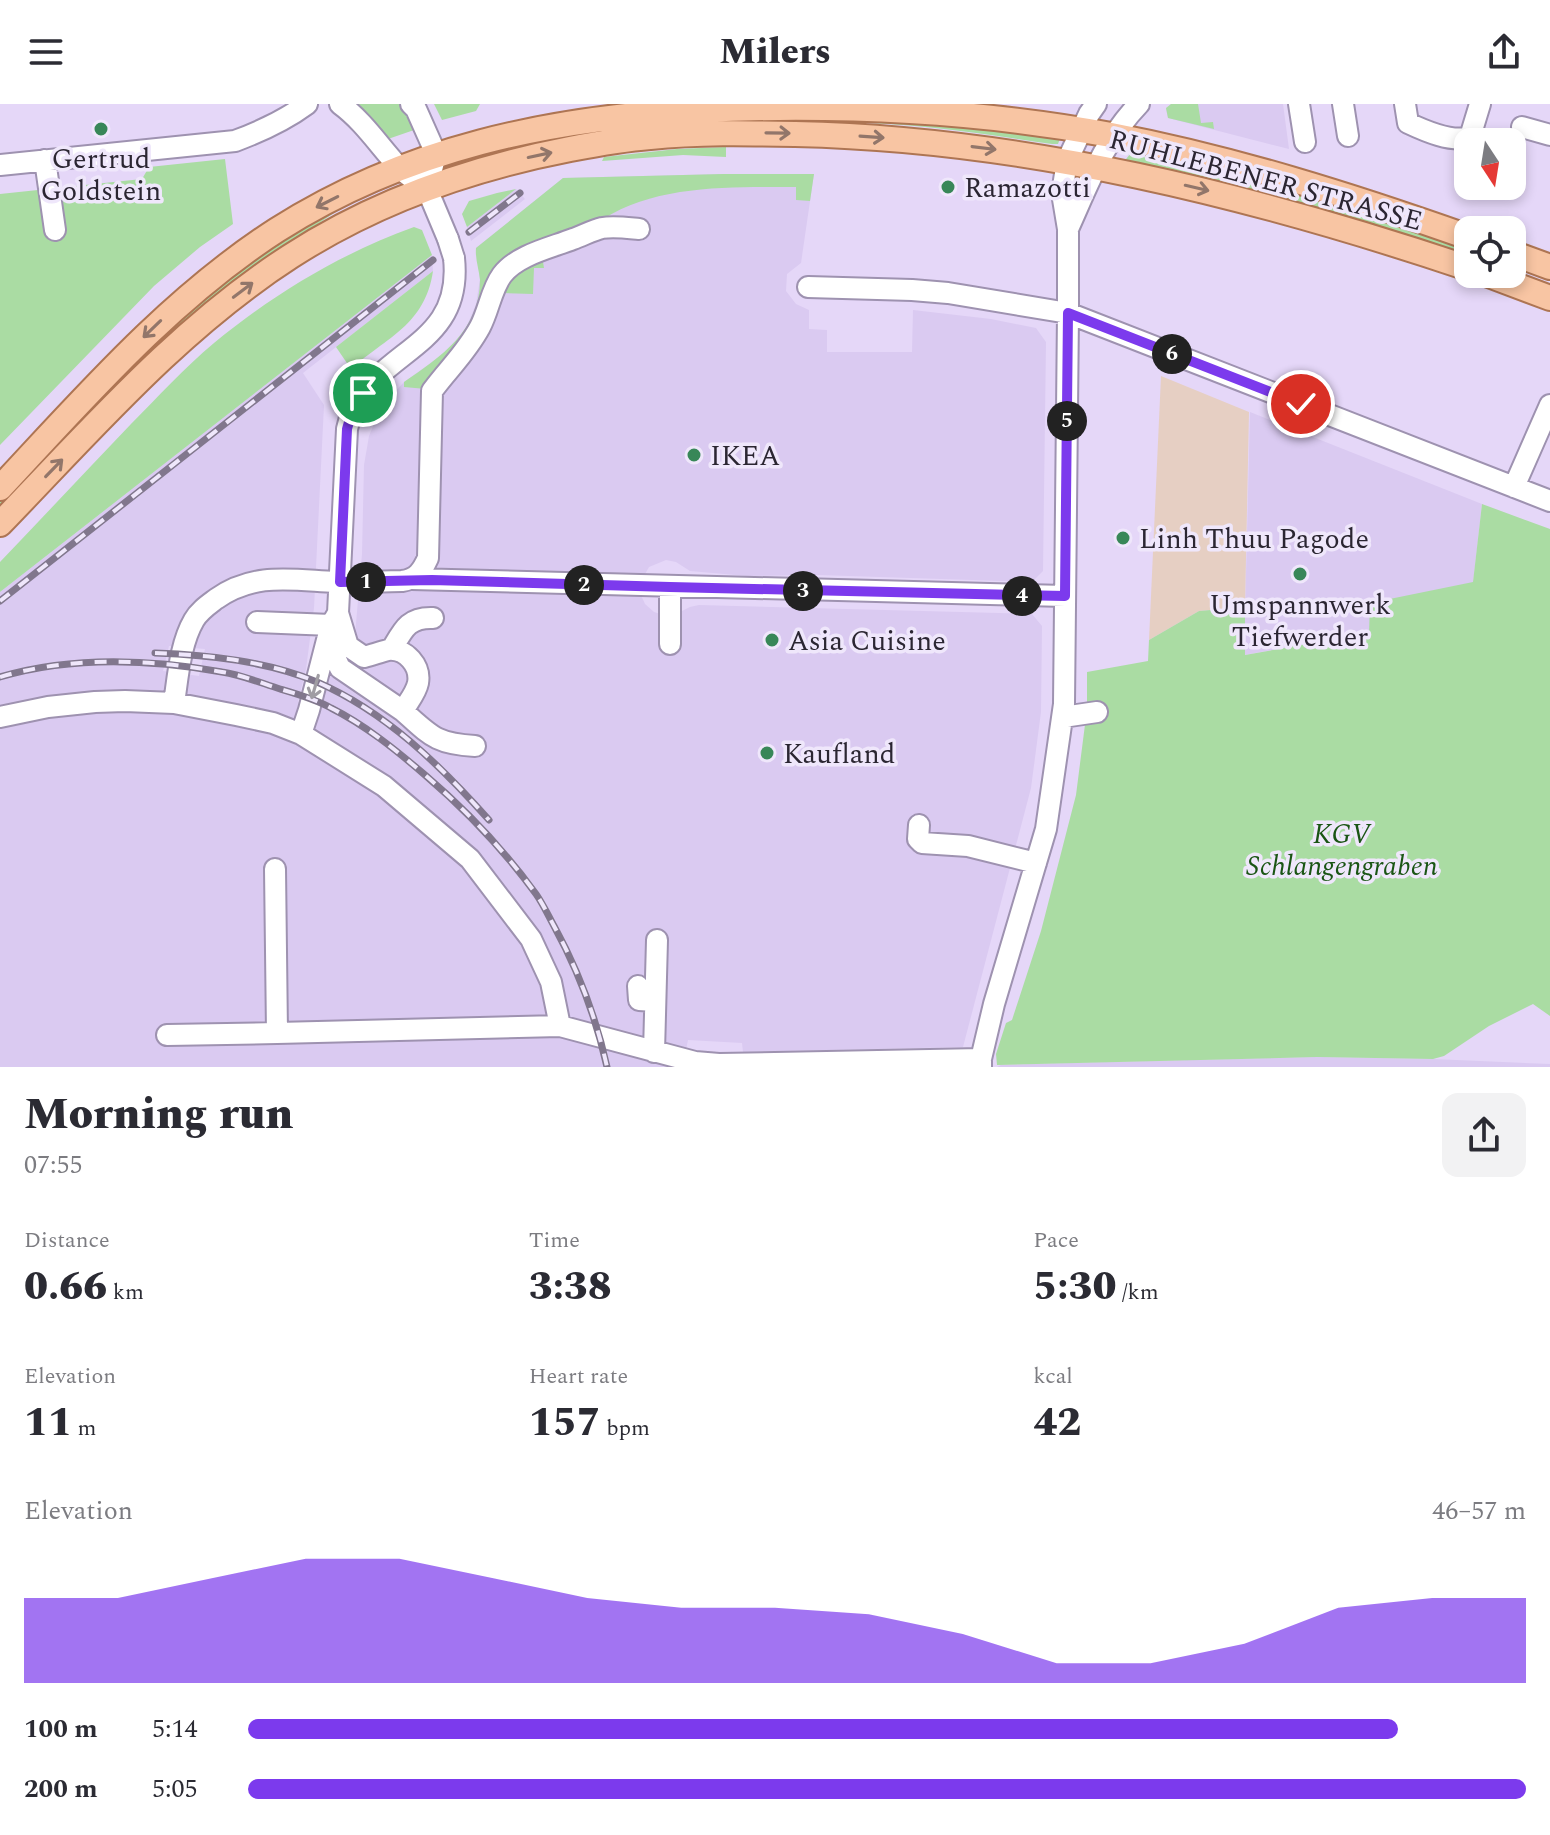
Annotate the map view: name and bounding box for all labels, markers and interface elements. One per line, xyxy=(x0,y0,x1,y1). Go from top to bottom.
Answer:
text: Milers xyxy=(719,25,831,80)
icon: menu xyxy=(24,30,68,74)
icon: share xyxy=(1482,30,1526,74)
street label: RUHLEBENER STRASSE xyxy=(1104,118,1427,243)
marker: Gertrud Goldstein xyxy=(92,120,110,138)
one-way arrow xyxy=(764,126,791,141)
north arrow xyxy=(1454,128,1526,200)
map controls xyxy=(1454,128,1526,288)
one-way arrow xyxy=(858,130,885,145)
place label: Gertrud Goldstein xyxy=(41,138,161,213)
one-way arrow xyxy=(970,141,996,156)
one-way arrow xyxy=(527,147,552,162)
place label: Ramazotti xyxy=(964,167,1091,210)
marker: Ramazotti xyxy=(939,178,957,196)
one-way arrow xyxy=(1183,182,1209,197)
one-way arrow xyxy=(316,194,340,210)
button: locate xyxy=(1454,216,1526,288)
one-way arrow xyxy=(232,282,253,299)
one-way arrow xyxy=(143,319,162,338)
pin: 6 xyxy=(1152,334,1192,374)
text: 6 xyxy=(1166,337,1178,370)
pin xyxy=(329,359,397,427)
pin xyxy=(1267,370,1335,438)
icon: arrive xyxy=(341,371,385,415)
icon: check xyxy=(1279,382,1323,426)
pin: 5 xyxy=(1047,401,1087,441)
text: 5 xyxy=(1061,404,1073,437)
place label: IKEA xyxy=(710,435,780,478)
marker: IKEA xyxy=(685,446,703,464)
one-way arrow xyxy=(44,459,63,478)
place label: Linh Thuu Pagode xyxy=(1139,518,1369,561)
marker: Linh Thuu Pagode xyxy=(1114,529,1132,547)
pin: 1 xyxy=(346,562,386,602)
text: 1 xyxy=(360,565,372,598)
pin: 2 xyxy=(564,565,604,605)
marker: Umspannwerk Tiefwerder xyxy=(1291,565,1309,583)
text: 2 xyxy=(578,568,590,601)
pin: 3 xyxy=(783,571,823,611)
text: 3 xyxy=(797,574,809,607)
pin: 4 xyxy=(1002,576,1042,616)
text: 4 xyxy=(1016,579,1028,612)
place label: Umspannwerk Tiefwerder xyxy=(1209,584,1391,659)
place label: Asia Cuisine xyxy=(788,620,946,663)
marker: Asia Cuisine xyxy=(763,631,781,649)
one-way arrow xyxy=(307,674,322,700)
place label: Kaufland xyxy=(783,733,895,776)
marker: Kaufland xyxy=(758,744,776,762)
park label: KGV Schlangengraben xyxy=(1246,813,1438,888)
text: Morning run xyxy=(24,1081,293,1148)
button: share xyxy=(1442,1093,1526,1177)
text: 07:55 xyxy=(24,1145,83,1185)
text: Distance xyxy=(24,1224,110,1257)
text: Time xyxy=(529,1224,580,1257)
text: Pace xyxy=(1033,1224,1079,1257)
text: 0.66 xyxy=(24,1257,107,1318)
text: 3:38 xyxy=(529,1257,612,1318)
text: 5:30 xyxy=(1033,1257,1117,1318)
text: km xyxy=(107,1276,144,1309)
text: /km xyxy=(1117,1276,1159,1309)
text: Elevation xyxy=(24,1360,116,1393)
text: Heart rate xyxy=(529,1360,628,1393)
text: kcal xyxy=(1033,1360,1073,1393)
text: 11 xyxy=(24,1393,72,1454)
text: 157 xyxy=(529,1393,601,1454)
text: 42 xyxy=(1033,1393,1081,1454)
text: m xyxy=(72,1412,96,1445)
text: bpm xyxy=(601,1412,650,1445)
text: Elevation xyxy=(24,1491,133,1531)
text: 46–57 m xyxy=(1432,1491,1526,1531)
text: 100 m xyxy=(24,1709,98,1749)
text: 5:14 xyxy=(152,1709,198,1749)
text: 200 m xyxy=(24,1769,98,1809)
text: 5:05 xyxy=(152,1769,198,1809)

